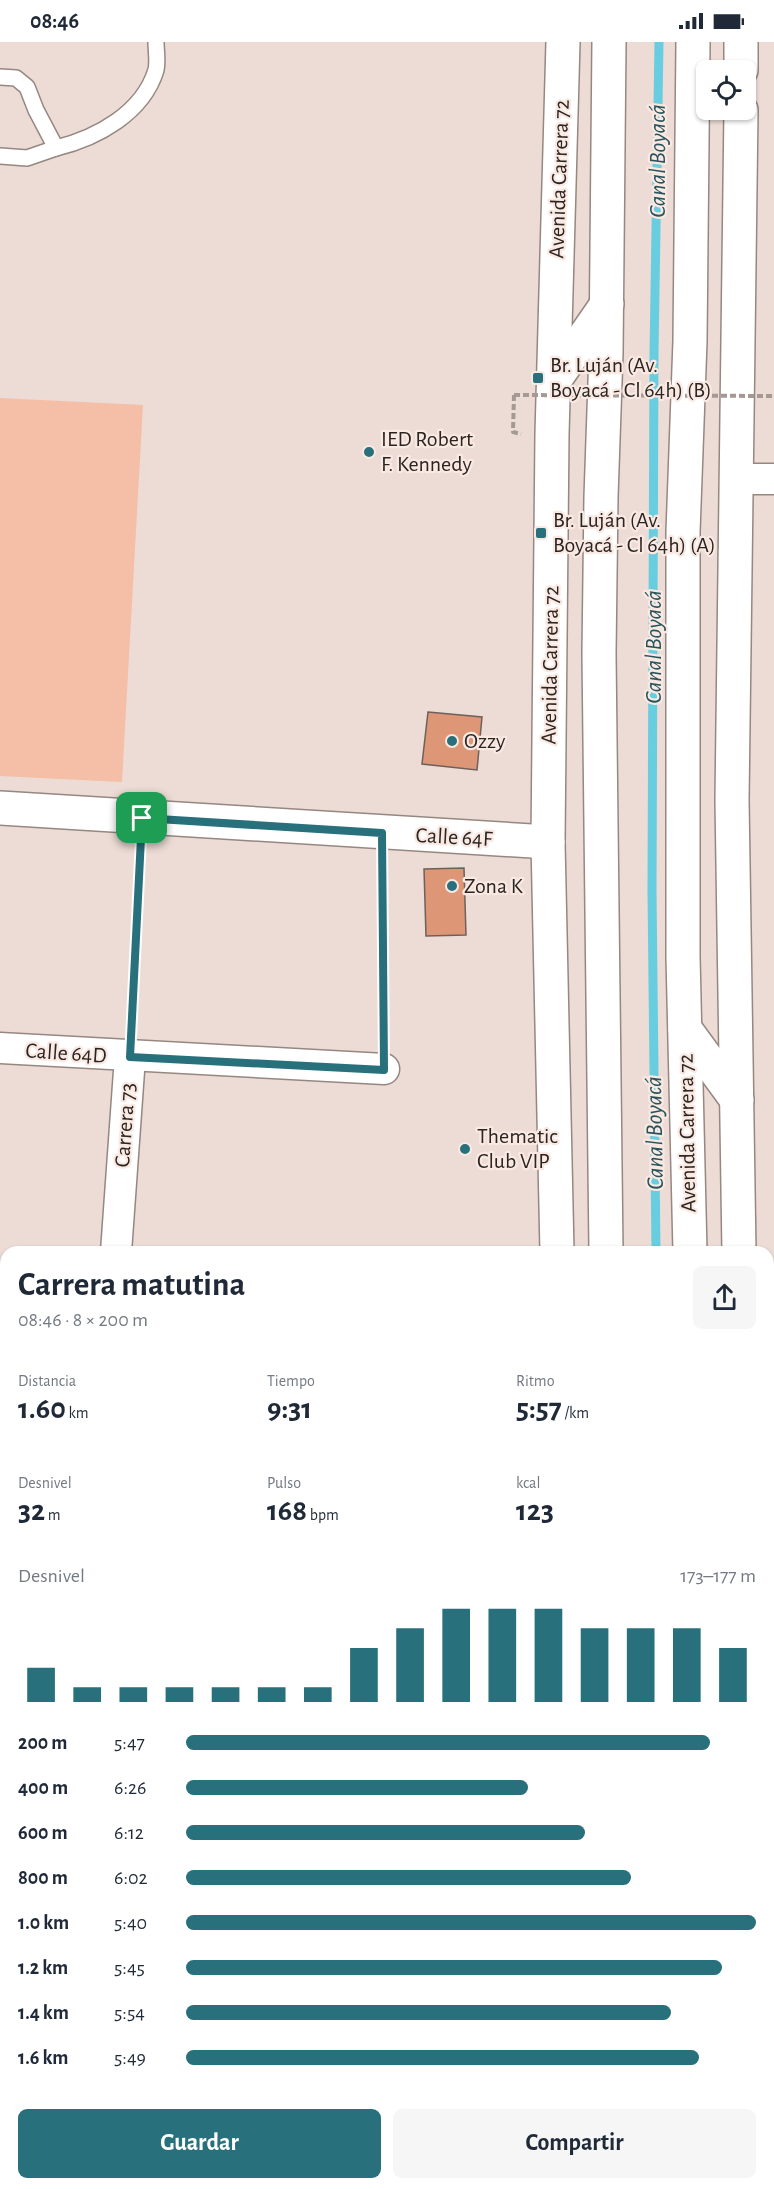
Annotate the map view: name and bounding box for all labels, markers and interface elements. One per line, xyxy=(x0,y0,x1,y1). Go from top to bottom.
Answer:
text: 08:46 xyxy=(30,10,79,32)
map controls xyxy=(696,60,756,120)
button: locate xyxy=(696,60,756,120)
street label: Avenida Carrera 72 xyxy=(545,99,573,259)
water label: Canal Boyacá xyxy=(646,104,670,218)
place label: Br. Luján (Av. Boyacá - Cl 64h) (B) xyxy=(550,354,712,401)
marker: Br. Luján (Av. Boyacá - Cl 64h) (B) xyxy=(531,371,545,385)
place label: IED Robert F. Kennedy xyxy=(381,428,473,475)
marker: IED Robert F. Kennedy xyxy=(362,445,376,459)
place label: Br. Luján (Av. Boyacá - Cl 64h) (A) xyxy=(553,509,716,556)
marker: Br. Luján (Av. Boyacá - Cl 64h) (A) xyxy=(534,526,548,540)
street label: Avenida Carrera 72 xyxy=(538,585,562,745)
water label: Canal Boyacá xyxy=(642,590,666,704)
place label: Ozzy xyxy=(464,730,506,752)
marker: Ozzy xyxy=(445,734,459,748)
pin xyxy=(116,792,167,843)
icon: arrive xyxy=(125,801,158,834)
street label: Calle 64F xyxy=(415,824,493,850)
place label: Zona K xyxy=(464,875,524,897)
marker: Zona K xyxy=(445,879,459,893)
street label: Calle 64D xyxy=(25,1039,107,1067)
street label: Avenida Carrera 72 xyxy=(675,1053,699,1213)
water label: Canal Boyacá xyxy=(642,1076,668,1190)
street label: Carrera 73 xyxy=(111,1082,139,1168)
place label: Thematic Club VIP xyxy=(477,1125,558,1172)
marker: Thematic Club VIP xyxy=(458,1142,472,1156)
button: share xyxy=(693,1266,756,1329)
text: Carrera matutina xyxy=(18,1269,245,1302)
text: 08:46 · 8 × 200 m xyxy=(18,1310,148,1330)
text: Distancia xyxy=(18,1373,76,1389)
text: Tiempo xyxy=(267,1373,315,1389)
text: Ritmo xyxy=(516,1373,555,1389)
text: 1.60 xyxy=(18,1394,66,1424)
text: 9:31 xyxy=(267,1394,312,1424)
text: 5:57 xyxy=(516,1394,562,1424)
text: km xyxy=(66,1405,89,1421)
text: /km xyxy=(562,1405,589,1421)
text: Desnivel xyxy=(18,1475,72,1491)
text: Pulso xyxy=(267,1475,301,1491)
text: kcal xyxy=(516,1475,540,1491)
text: 32 xyxy=(18,1496,45,1526)
text: 168 xyxy=(267,1496,307,1526)
text: 123 xyxy=(516,1496,554,1526)
text: m xyxy=(45,1507,61,1523)
text: bpm xyxy=(307,1507,339,1523)
text: Desnivel xyxy=(18,1566,85,1586)
text: 173–177 m xyxy=(680,1566,756,1586)
text: 200 m xyxy=(18,1733,67,1753)
text: 5:47 xyxy=(114,1733,145,1753)
text: 400 m xyxy=(18,1778,68,1798)
text: 6:26 xyxy=(114,1778,146,1798)
text: 600 m xyxy=(18,1823,68,1843)
text: 6:12 xyxy=(114,1823,144,1843)
text: 800 m xyxy=(18,1868,68,1888)
text: 6:02 xyxy=(114,1868,148,1888)
text: 1.0 km xyxy=(18,1913,69,1933)
text: 5:40 xyxy=(114,1913,147,1933)
text: 1.2 km xyxy=(18,1958,68,1978)
text: 5:45 xyxy=(114,1958,145,1978)
text: 1.4 km xyxy=(18,2003,69,2023)
text: 5:54 xyxy=(114,2003,145,2023)
text: 1.6 km xyxy=(18,2048,69,2068)
text: 5:49 xyxy=(114,2048,146,2068)
button: Guardar xyxy=(18,2109,381,2178)
button: Compartir xyxy=(393,2109,756,2178)

